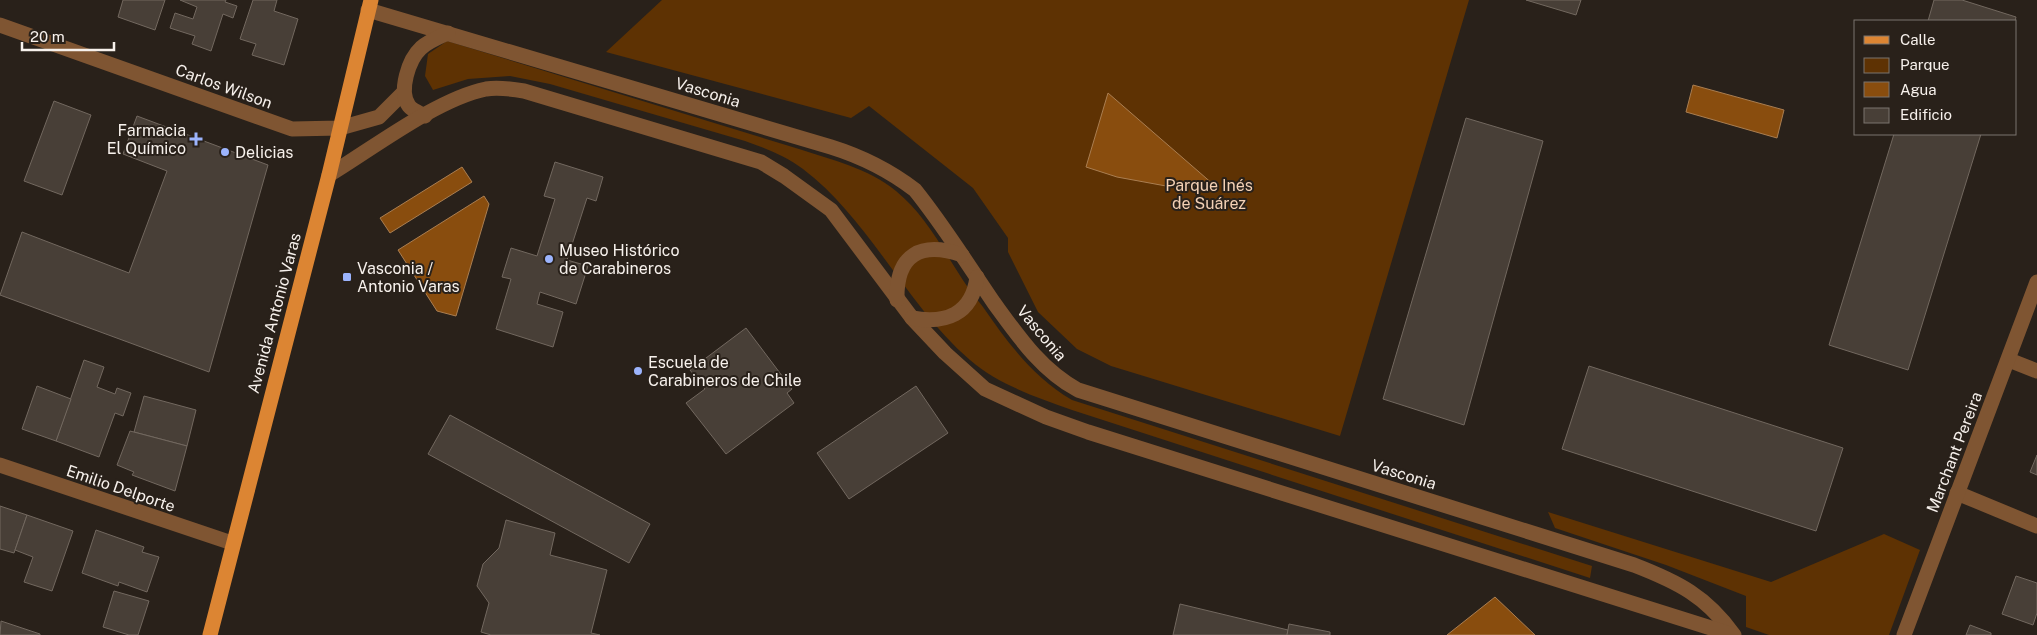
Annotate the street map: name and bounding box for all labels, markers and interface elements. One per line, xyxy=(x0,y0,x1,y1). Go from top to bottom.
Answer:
scale bar xyxy=(22,20,115,52)
legend xyxy=(1854,20,2017,135)
text: 20 m xyxy=(30,28,65,45)
text: Calle xyxy=(1900,31,1936,48)
text: Parque xyxy=(1900,56,1950,73)
street label: Carlos Wilson xyxy=(173,60,275,113)
street label: Vasconia xyxy=(673,74,743,111)
text: Agua xyxy=(1900,81,1937,98)
text: Edificio xyxy=(1900,106,1952,123)
place label: Farmacia El Químico xyxy=(107,121,186,158)
marker: Farmacia El Químico xyxy=(190,133,202,145)
place label: Delicias xyxy=(235,143,293,162)
marker: Delicias xyxy=(219,146,231,158)
park label: Parque Inés de Suárez xyxy=(1165,176,1253,213)
street label: Avenida Antonio Varas xyxy=(244,231,305,396)
place label: Museo Histórico de Carabineros xyxy=(559,241,680,278)
marker: Museo Histórico de Carabineros xyxy=(543,253,555,265)
place label: Vasconia / Antonio Varas xyxy=(357,259,460,296)
marker: Vasconia / Antonio Varas xyxy=(341,271,353,283)
street label: Vasconia xyxy=(1013,302,1070,365)
place label: Escuela de Carabineros de Chile xyxy=(648,353,802,390)
marker: Escuela de Carabineros de Chile xyxy=(632,365,644,377)
street label: Marchant Pereira xyxy=(1923,389,1986,515)
street label: Vasconia xyxy=(1369,456,1439,493)
street label: Emilio Delporte xyxy=(64,461,178,516)

